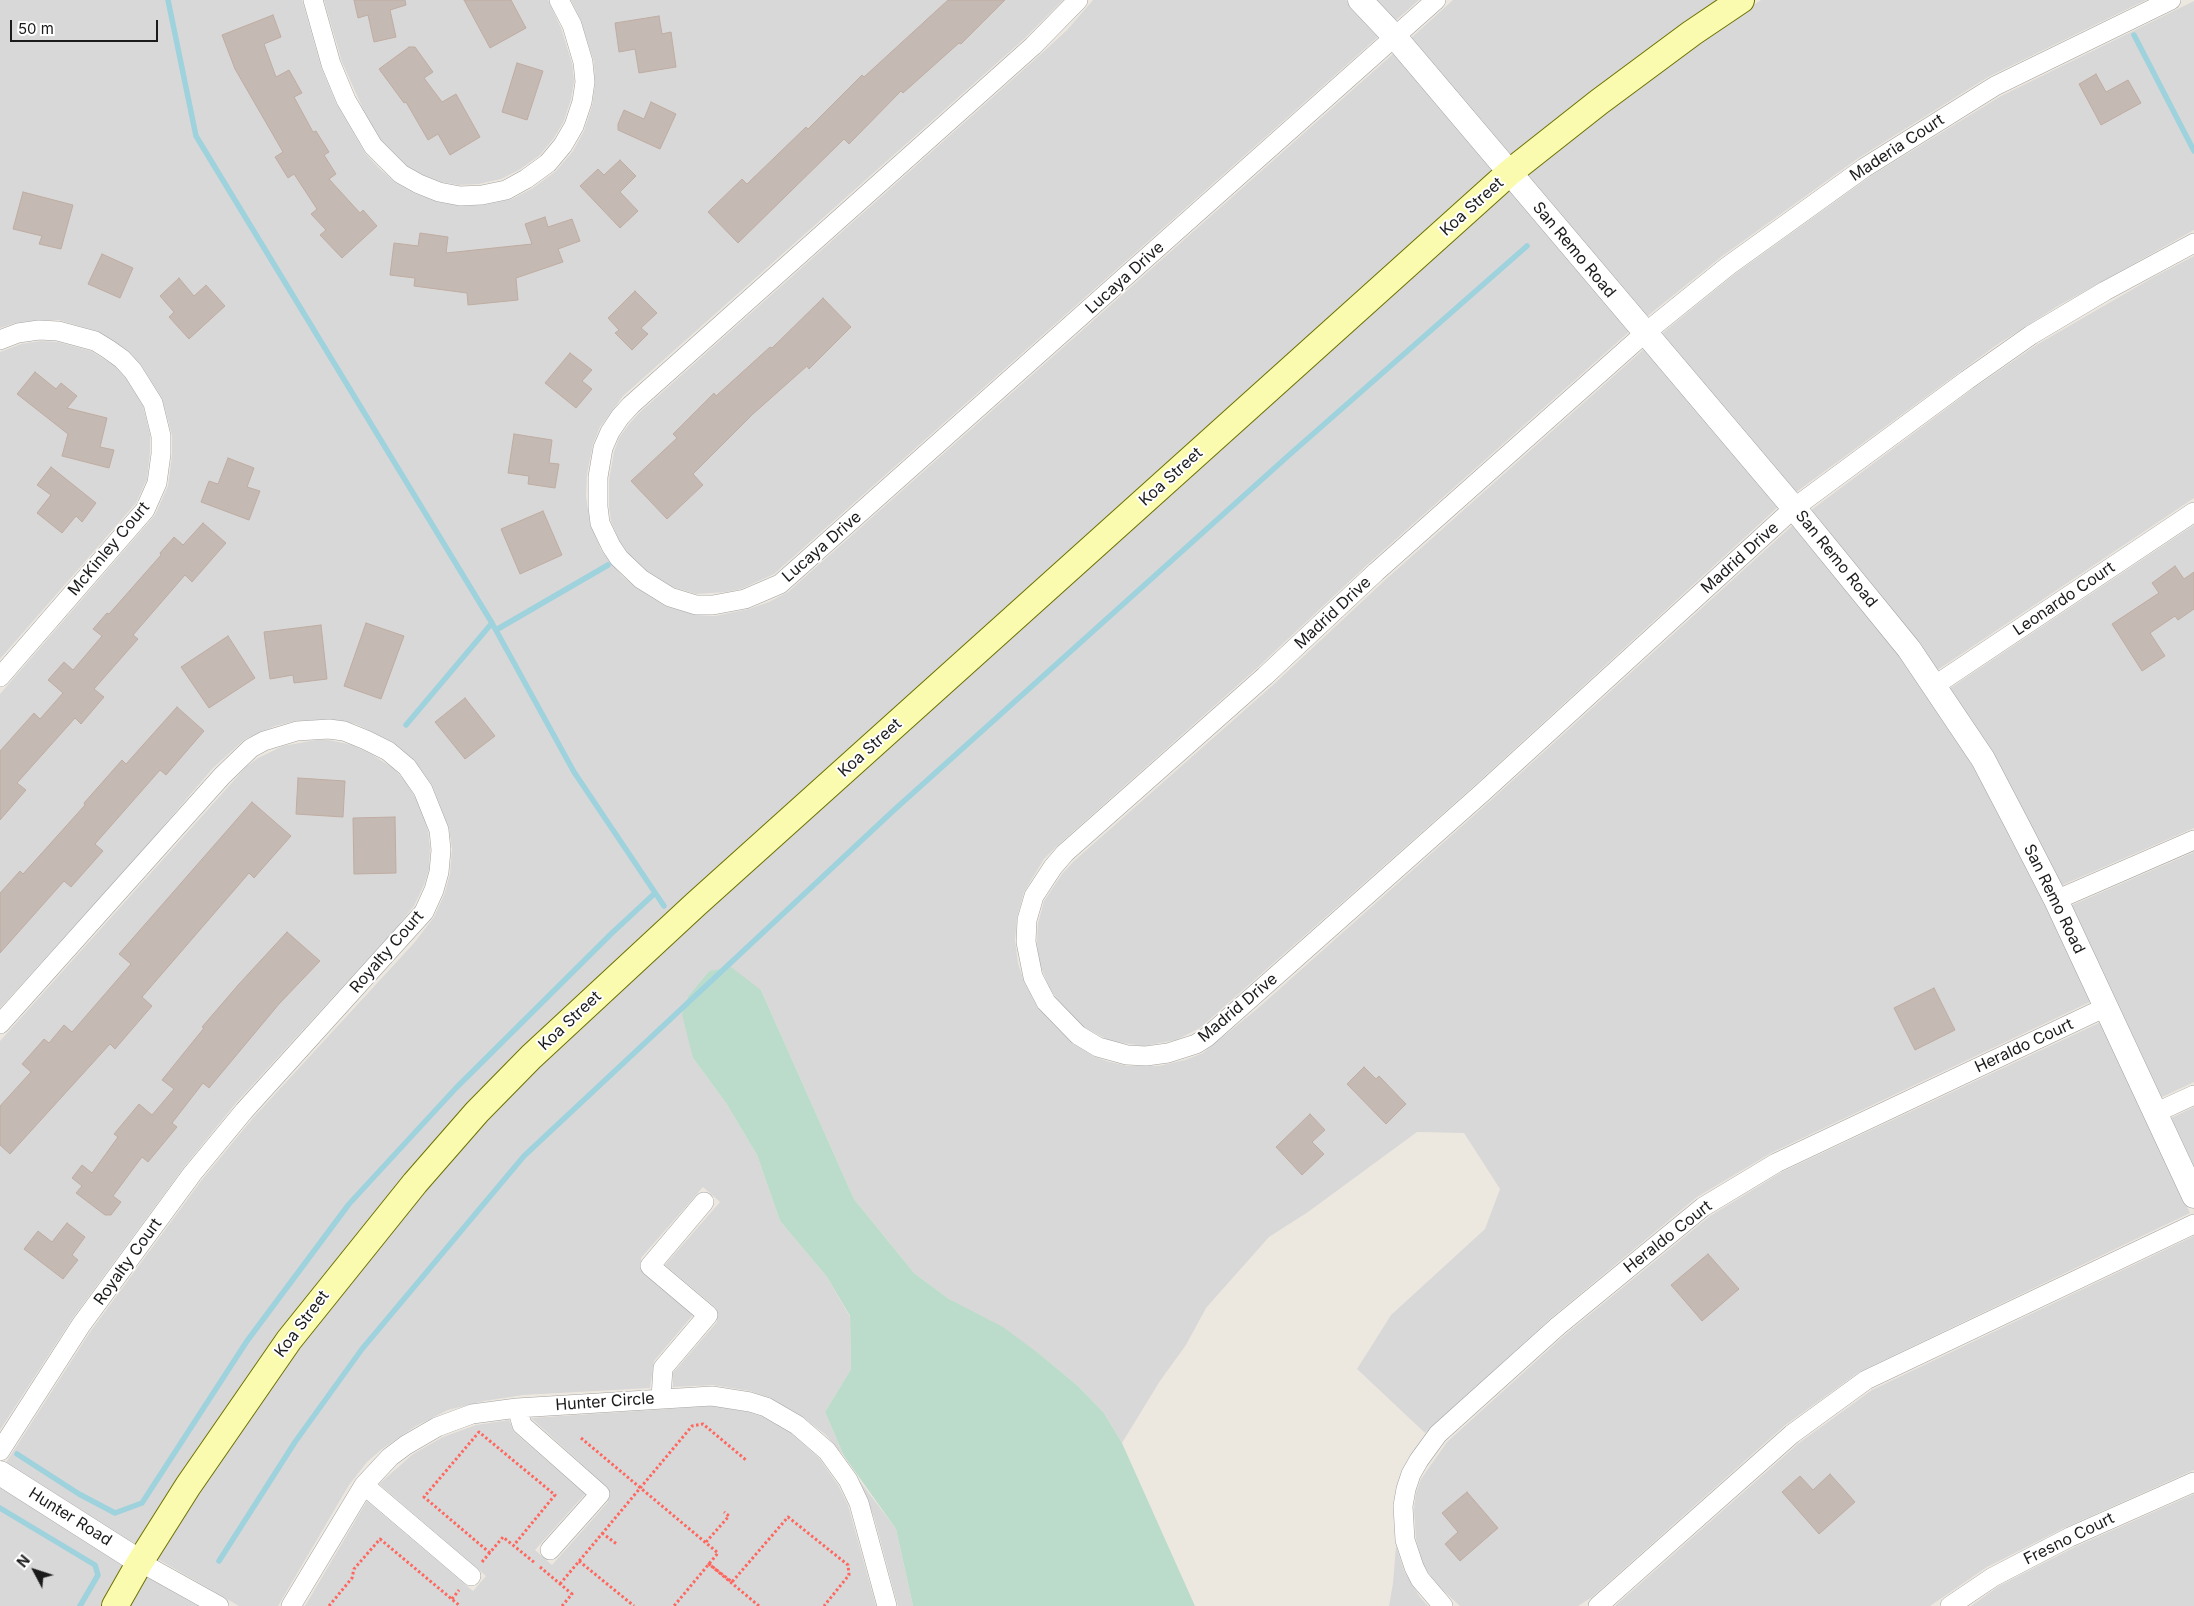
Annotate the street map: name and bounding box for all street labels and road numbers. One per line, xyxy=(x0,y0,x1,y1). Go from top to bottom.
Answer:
street label: Maderia Court xyxy=(1846,110,1948,186)
street label: Koa Street xyxy=(1436,174,1508,240)
street label: San Remo Road xyxy=(1528,198,1620,302)
street label: Lucaya Drive xyxy=(1082,238,1168,318)
street label: Koa Street xyxy=(1135,444,1207,510)
street label: McKinley Court xyxy=(64,498,154,600)
street label: Lucaya Drive xyxy=(778,507,866,587)
street label: San Remo Road xyxy=(1791,507,1881,611)
street label: Madrid Drive xyxy=(1697,518,1783,598)
street label: Leonardo Court xyxy=(2010,558,2118,640)
street label: Madrid Drive xyxy=(1291,573,1375,653)
street label: Koa Street xyxy=(834,715,906,781)
street label: San Remo Road xyxy=(2019,841,2089,957)
street label: Royalty Court xyxy=(346,907,428,997)
street label: Madrid Drive xyxy=(1195,969,1281,1047)
street label: Koa Street xyxy=(535,987,605,1055)
street label: Heraldo Court xyxy=(1972,1015,2076,1077)
street label: Heraldo Court xyxy=(1620,1197,1716,1277)
street label: Royalty Court xyxy=(90,1215,166,1309)
street label: Koa Street xyxy=(271,1287,333,1361)
street label: Hunter Circle xyxy=(555,1389,655,1415)
street label: Hunter Road xyxy=(25,1484,115,1550)
street label: Fresno Court xyxy=(2021,1509,2117,1569)

